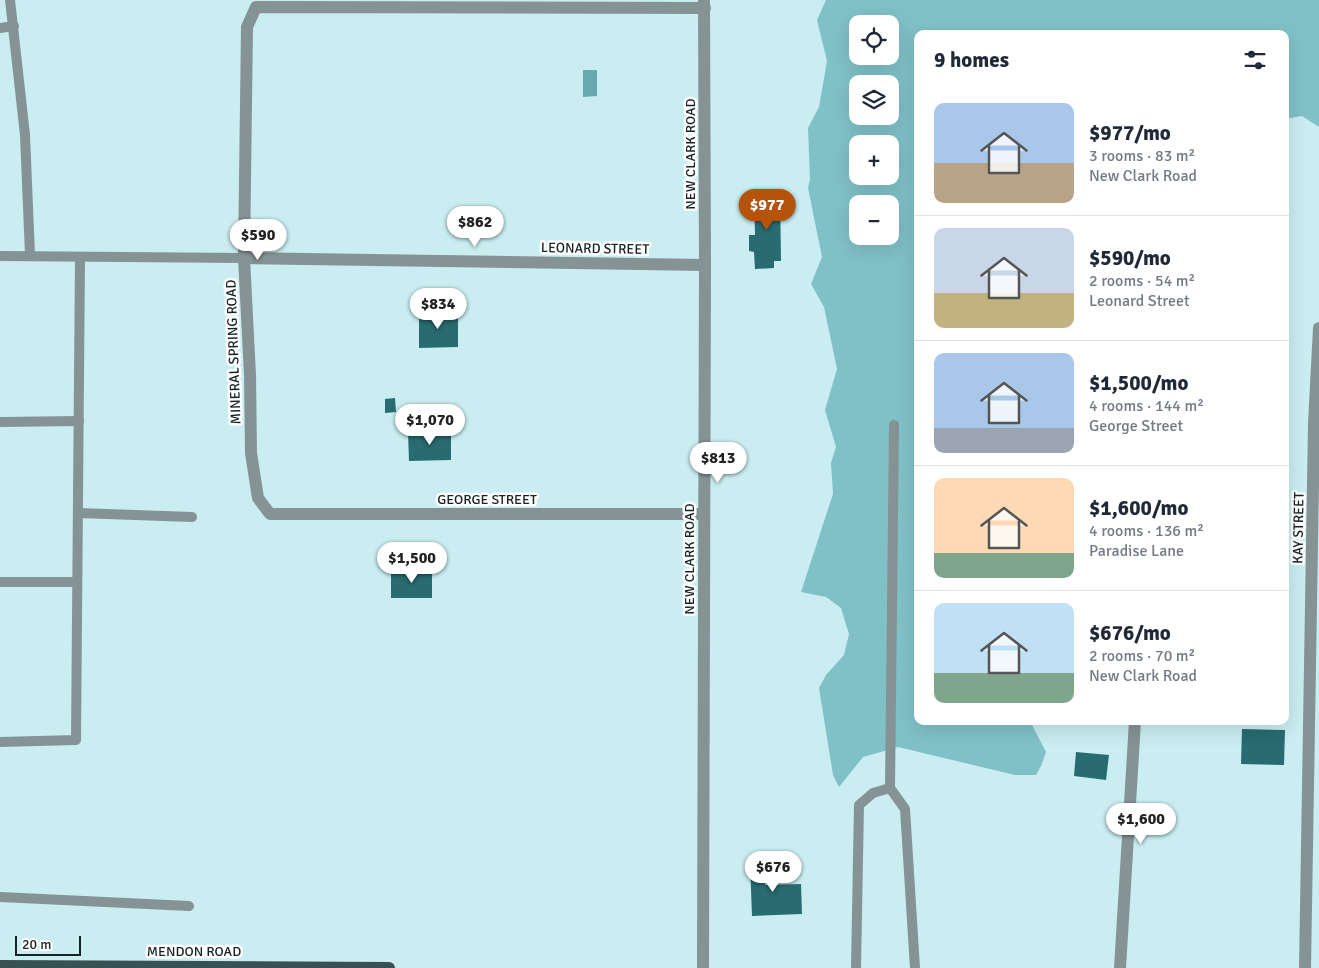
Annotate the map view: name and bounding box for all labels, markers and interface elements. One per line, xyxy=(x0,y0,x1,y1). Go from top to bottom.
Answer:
map controls xyxy=(849,15,899,245)
button: locate xyxy=(849,15,899,65)
icon: filters xyxy=(1241,46,1269,74)
text: 9 homes xyxy=(934,47,1009,73)
button: layers xyxy=(849,75,899,125)
street label: NEW CLARK ROAD xyxy=(682,98,699,210)
text: $977/mo xyxy=(1089,120,1171,146)
icon: home xyxy=(974,123,1034,183)
button: + xyxy=(849,135,899,185)
text: 3 rooms · 83 m² xyxy=(1089,146,1195,166)
text: New Clark Road xyxy=(1089,166,1197,186)
pin: $977 xyxy=(737,188,797,231)
text: $977 xyxy=(750,195,784,215)
button: − xyxy=(849,195,899,245)
pin: $862 xyxy=(445,206,505,248)
text: $862 xyxy=(458,212,492,232)
pin: $590 xyxy=(228,218,288,261)
text: $590 xyxy=(241,225,275,245)
street label: LEONARD STREET xyxy=(541,239,649,258)
text: $590/mo xyxy=(1089,245,1171,271)
icon: home xyxy=(974,248,1034,308)
text: 2 rooms · 54 m² xyxy=(1089,271,1195,291)
street label: MINERAL SPRING ROAD xyxy=(222,279,245,425)
pin: $834 xyxy=(408,288,468,330)
text: Leonard Street xyxy=(1089,291,1190,311)
text: $834 xyxy=(421,294,455,314)
text: $1,500/mo xyxy=(1089,370,1188,396)
icon: home xyxy=(974,373,1034,433)
text: 4 rooms · 144 m² xyxy=(1089,396,1204,416)
pin: $1,070 xyxy=(389,404,471,446)
text: $1,070 xyxy=(406,410,454,430)
text: George Street xyxy=(1089,416,1183,436)
pin: $813 xyxy=(688,442,748,484)
text: $813 xyxy=(701,448,735,468)
street label: GEORGE STREET xyxy=(437,491,537,508)
street label: KAY STREET xyxy=(1289,492,1308,564)
text: $1,600/mo xyxy=(1089,495,1188,521)
icon: home xyxy=(974,498,1034,558)
street label: NEW CLARK ROAD xyxy=(681,503,698,615)
text: 4 rooms · 136 m² xyxy=(1089,521,1204,541)
text: Paradise Lane xyxy=(1089,541,1184,561)
pin: $1,500 xyxy=(371,542,453,584)
text: $1,500 xyxy=(388,548,436,568)
text: $676/mo xyxy=(1089,620,1171,646)
icon: home xyxy=(974,623,1034,683)
text: 2 rooms · 70 m² xyxy=(1089,646,1195,666)
text: New Clark Road xyxy=(1089,666,1197,686)
pin: $1,600 xyxy=(1100,802,1182,845)
text: $1,600 xyxy=(1117,809,1165,829)
pin: $676 xyxy=(743,850,803,893)
text: $676 xyxy=(756,857,790,877)
scale bar xyxy=(15,933,81,956)
text: 20 m xyxy=(22,936,51,953)
street label: MENDON ROAD xyxy=(147,943,241,960)

